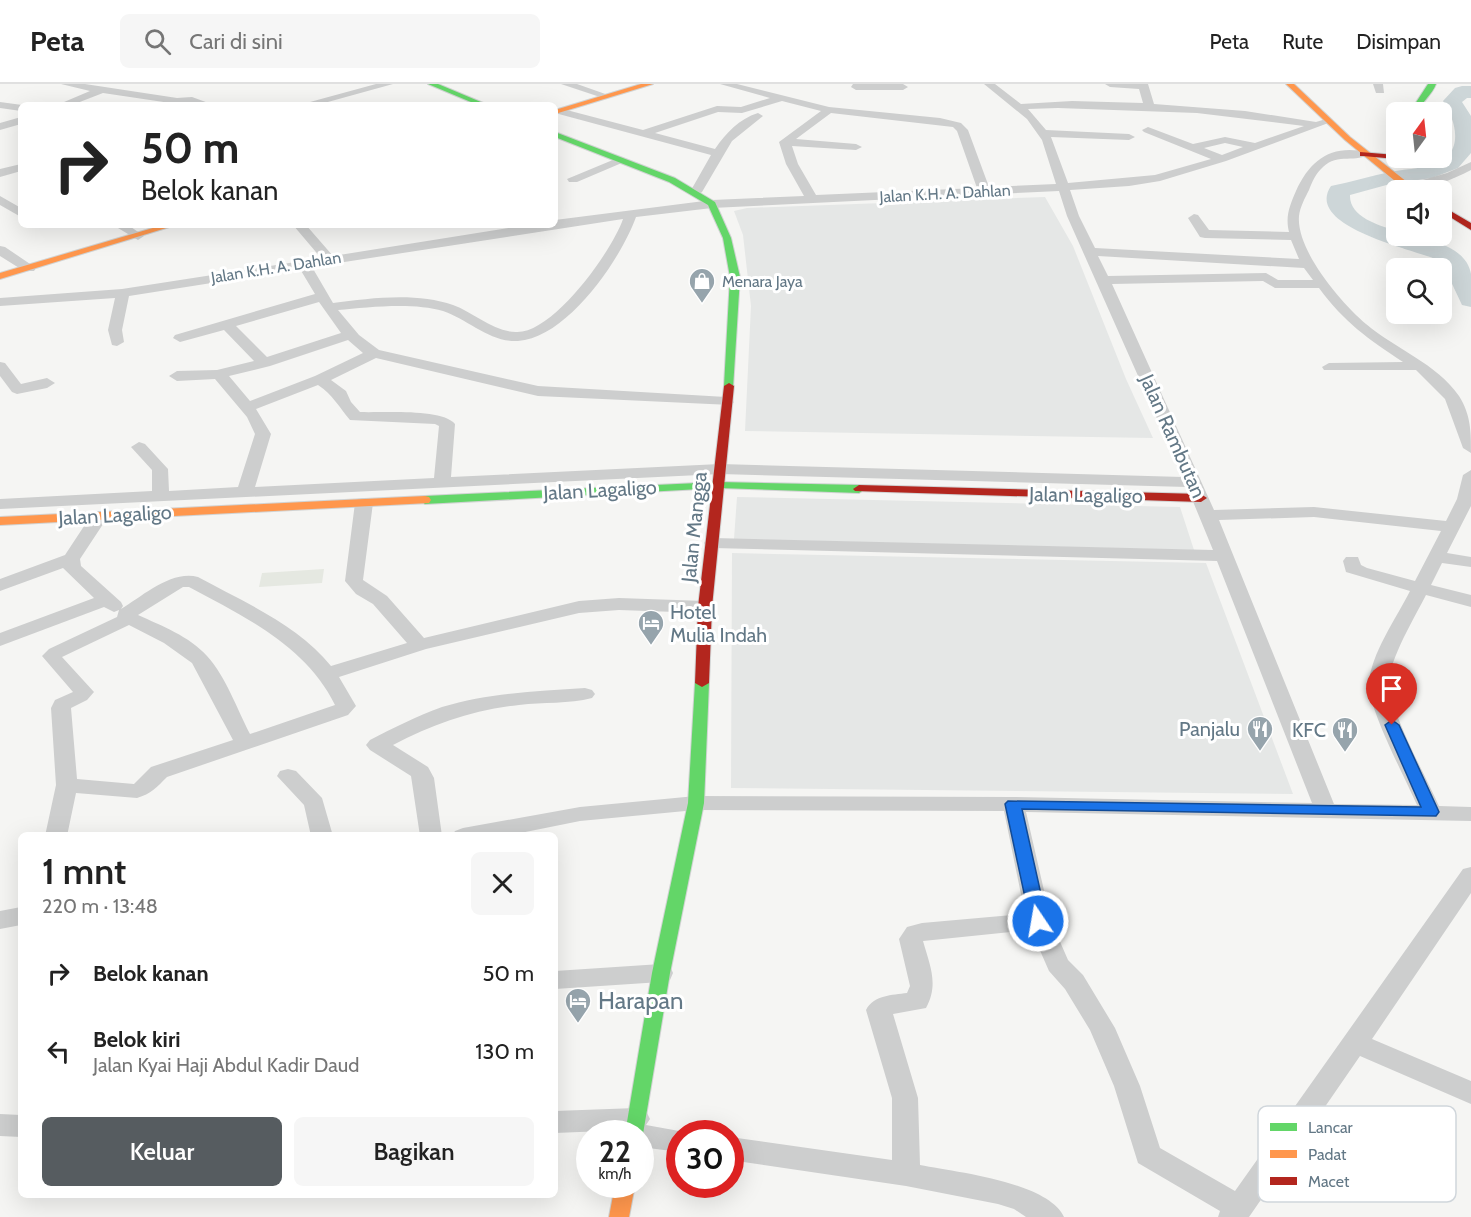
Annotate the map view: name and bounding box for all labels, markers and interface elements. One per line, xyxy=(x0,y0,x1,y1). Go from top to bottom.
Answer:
search box xyxy=(120,14,540,68)
text: Peta xyxy=(30,24,84,58)
icon: search xyxy=(141,25,174,58)
text: Cari di sini xyxy=(189,28,283,55)
text: Peta xyxy=(1210,29,1249,54)
text: Rute xyxy=(1282,29,1323,54)
text: Disimpan xyxy=(1356,29,1441,54)
north arrow xyxy=(1386,102,1452,168)
map controls xyxy=(1386,102,1452,324)
text: 50 m xyxy=(141,122,239,174)
icon: right xyxy=(42,126,120,204)
text: Belok kanan xyxy=(141,174,278,207)
button: sound xyxy=(1386,180,1452,246)
street label: Jalan K.H. A. Dahlan xyxy=(878,181,1011,206)
street label: Jalan K.H. A. Dahlan xyxy=(209,248,342,287)
button: search xyxy=(1386,258,1452,324)
shop icon: Menara Jaya xyxy=(687,266,717,304)
place label: Menara Jaya xyxy=(722,272,803,291)
street label: Jalan Rambutan xyxy=(1135,370,1211,501)
street label: Jalan Mangga xyxy=(676,470,712,584)
street label: Jalan Lagaligo xyxy=(542,475,657,505)
street label: Jalan Lagaligo xyxy=(1028,482,1143,508)
street label: Jalan Lagaligo xyxy=(57,500,172,530)
place label: Hotel Mulia Indah xyxy=(670,600,767,647)
hotel icon: Hotel Mulia Indah xyxy=(636,608,666,646)
pin xyxy=(1366,663,1417,725)
icon: arrive xyxy=(1375,672,1408,705)
restaurant icon: Panjalu xyxy=(1245,714,1275,752)
restaurant icon: KFC xyxy=(1330,715,1360,753)
place label: Panjalu xyxy=(1179,717,1240,741)
place label: KFC xyxy=(1292,718,1326,742)
text: 1 mnt xyxy=(42,849,126,893)
button: close xyxy=(471,852,534,915)
position arrow xyxy=(1006,889,1070,953)
text: 220 m · 13:48 xyxy=(42,894,158,918)
icon: right xyxy=(42,957,75,990)
text: Belok kanan xyxy=(93,960,209,987)
text: 50 m xyxy=(482,960,534,987)
hotel icon: Harapan xyxy=(563,986,593,1024)
place label: Harapan xyxy=(598,986,683,1015)
text: Belok kiri xyxy=(93,1026,180,1053)
icon: left xyxy=(42,1035,75,1068)
text: 130 m xyxy=(475,1038,534,1065)
text: Jalan Kyai Haji Abdul Kadir Daud xyxy=(93,1053,359,1077)
legend xyxy=(1258,1106,1456,1202)
button: Keluar xyxy=(42,1117,282,1186)
button: Bagikan xyxy=(294,1117,534,1186)
text: Lancar xyxy=(1308,1118,1354,1137)
speed limit sign: 30 xyxy=(666,1120,744,1198)
text: 22 xyxy=(599,1133,631,1170)
text: Padat xyxy=(1308,1145,1347,1164)
text: km/h xyxy=(599,1165,631,1183)
text: Macet xyxy=(1308,1172,1350,1191)

